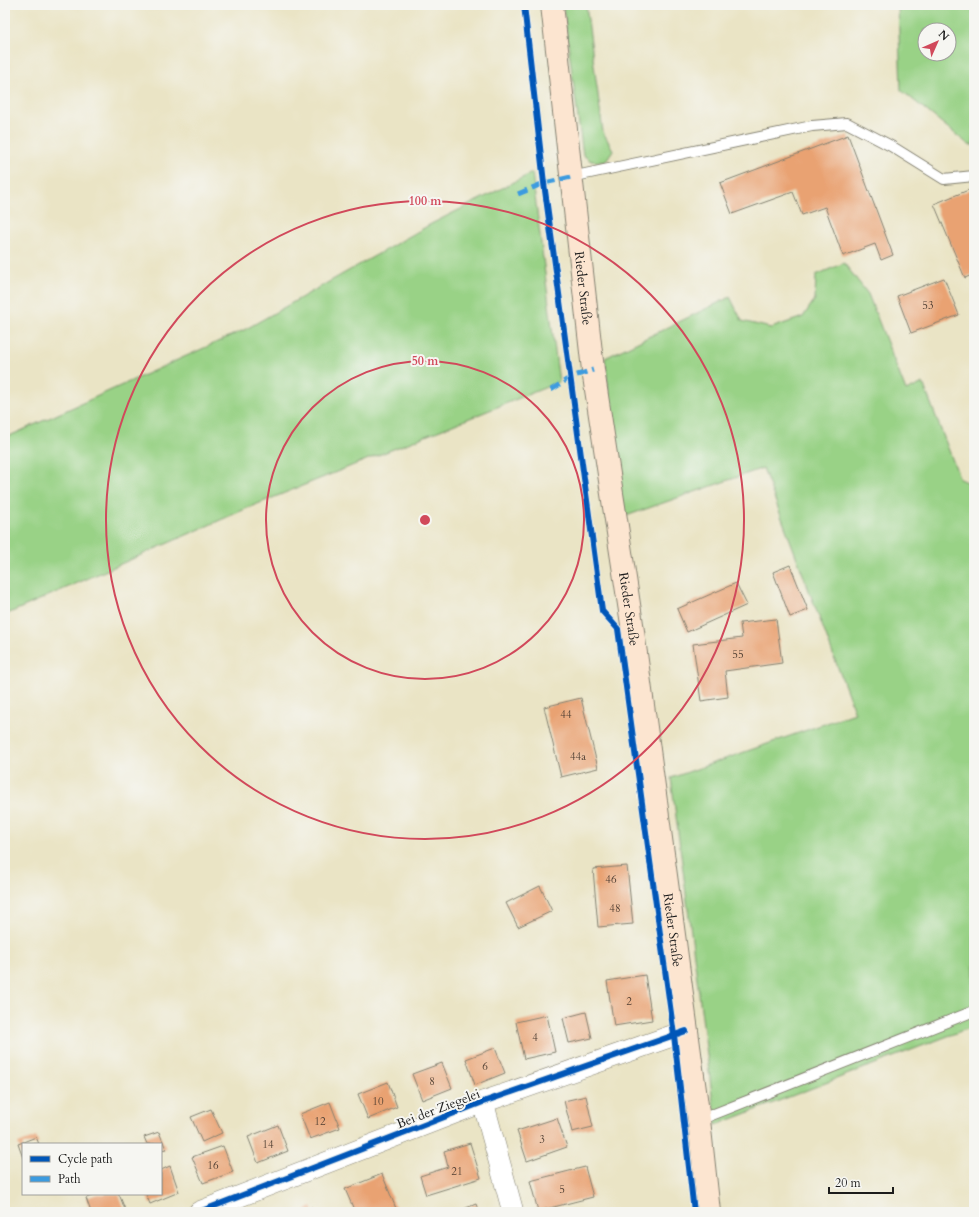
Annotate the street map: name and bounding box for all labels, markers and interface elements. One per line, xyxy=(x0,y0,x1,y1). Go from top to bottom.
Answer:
north arrow xyxy=(917,22,957,62)
text: N xyxy=(935,27,953,44)
text: 100 m xyxy=(409,193,442,209)
street label: Rieder Straße xyxy=(570,250,596,326)
house number: 53 xyxy=(922,298,934,313)
text: 50 m xyxy=(412,353,439,369)
centre of rings xyxy=(418,513,432,527)
street label: Rieder Straße xyxy=(614,571,643,647)
house number: 55 xyxy=(732,647,744,662)
house number: 44 xyxy=(560,707,572,722)
house number: 44a xyxy=(570,749,586,764)
house number: 46 xyxy=(605,872,617,887)
street label: Rieder Straße xyxy=(658,892,686,968)
house number: 48 xyxy=(609,901,621,916)
house number: 2 xyxy=(626,994,632,1009)
house number: 4 xyxy=(532,1030,538,1045)
house number: 6 xyxy=(482,1059,488,1074)
house number: 8 xyxy=(429,1074,435,1089)
street label: Bei der Ziegelei xyxy=(394,1085,483,1133)
house number: 10 xyxy=(372,1094,384,1109)
house number: 12 xyxy=(314,1114,326,1129)
house number: 3 xyxy=(539,1132,545,1147)
house number: 14 xyxy=(262,1137,274,1152)
legend xyxy=(22,1143,162,1195)
text: Cycle path xyxy=(58,1151,113,1167)
house number: 16 xyxy=(207,1158,219,1173)
house number: 21 xyxy=(451,1164,463,1179)
scale bar xyxy=(829,1169,893,1195)
text: Path xyxy=(58,1171,81,1187)
text: 20 m xyxy=(835,1175,862,1191)
house number: 5 xyxy=(559,1182,565,1197)

